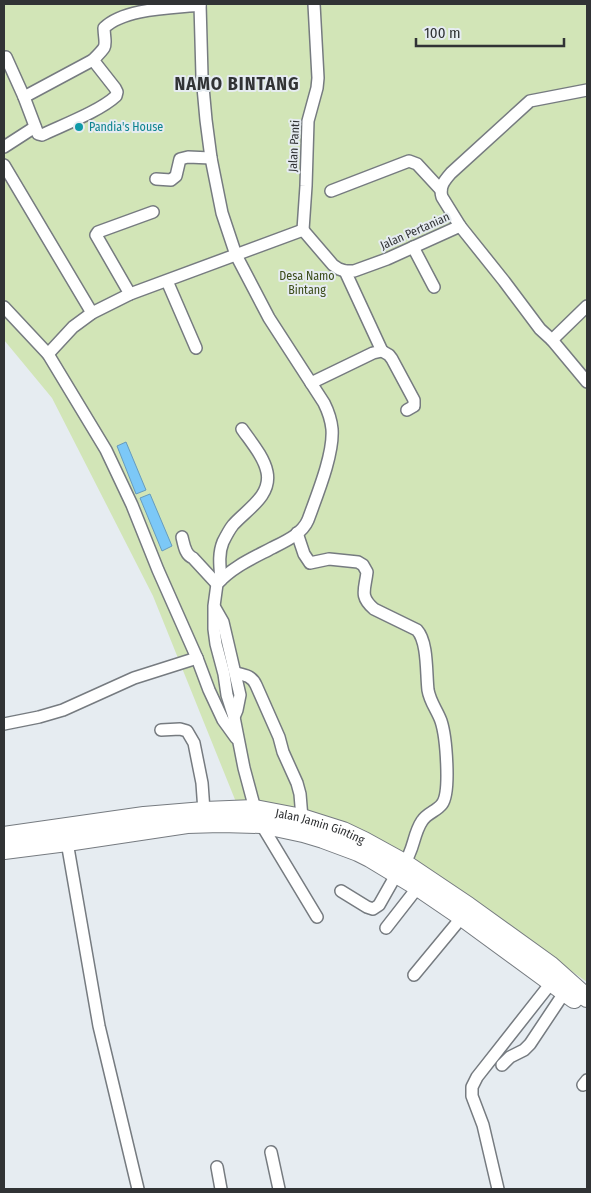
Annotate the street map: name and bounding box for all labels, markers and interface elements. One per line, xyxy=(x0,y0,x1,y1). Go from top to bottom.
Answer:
scale bar xyxy=(416,15,564,47)
text: 100 m xyxy=(424,24,461,42)
district label: NAMO BINTANG xyxy=(174,73,300,95)
place label: Pandia's House xyxy=(89,120,163,134)
street label: Jalan Panti xyxy=(286,120,302,172)
marker: Pandia's House xyxy=(73,121,85,133)
street label: Jalan Pertanian xyxy=(378,209,452,253)
park label: Desa Namo Bintang xyxy=(279,269,335,297)
street label: Jalan Jamin Ginting xyxy=(274,806,367,847)

